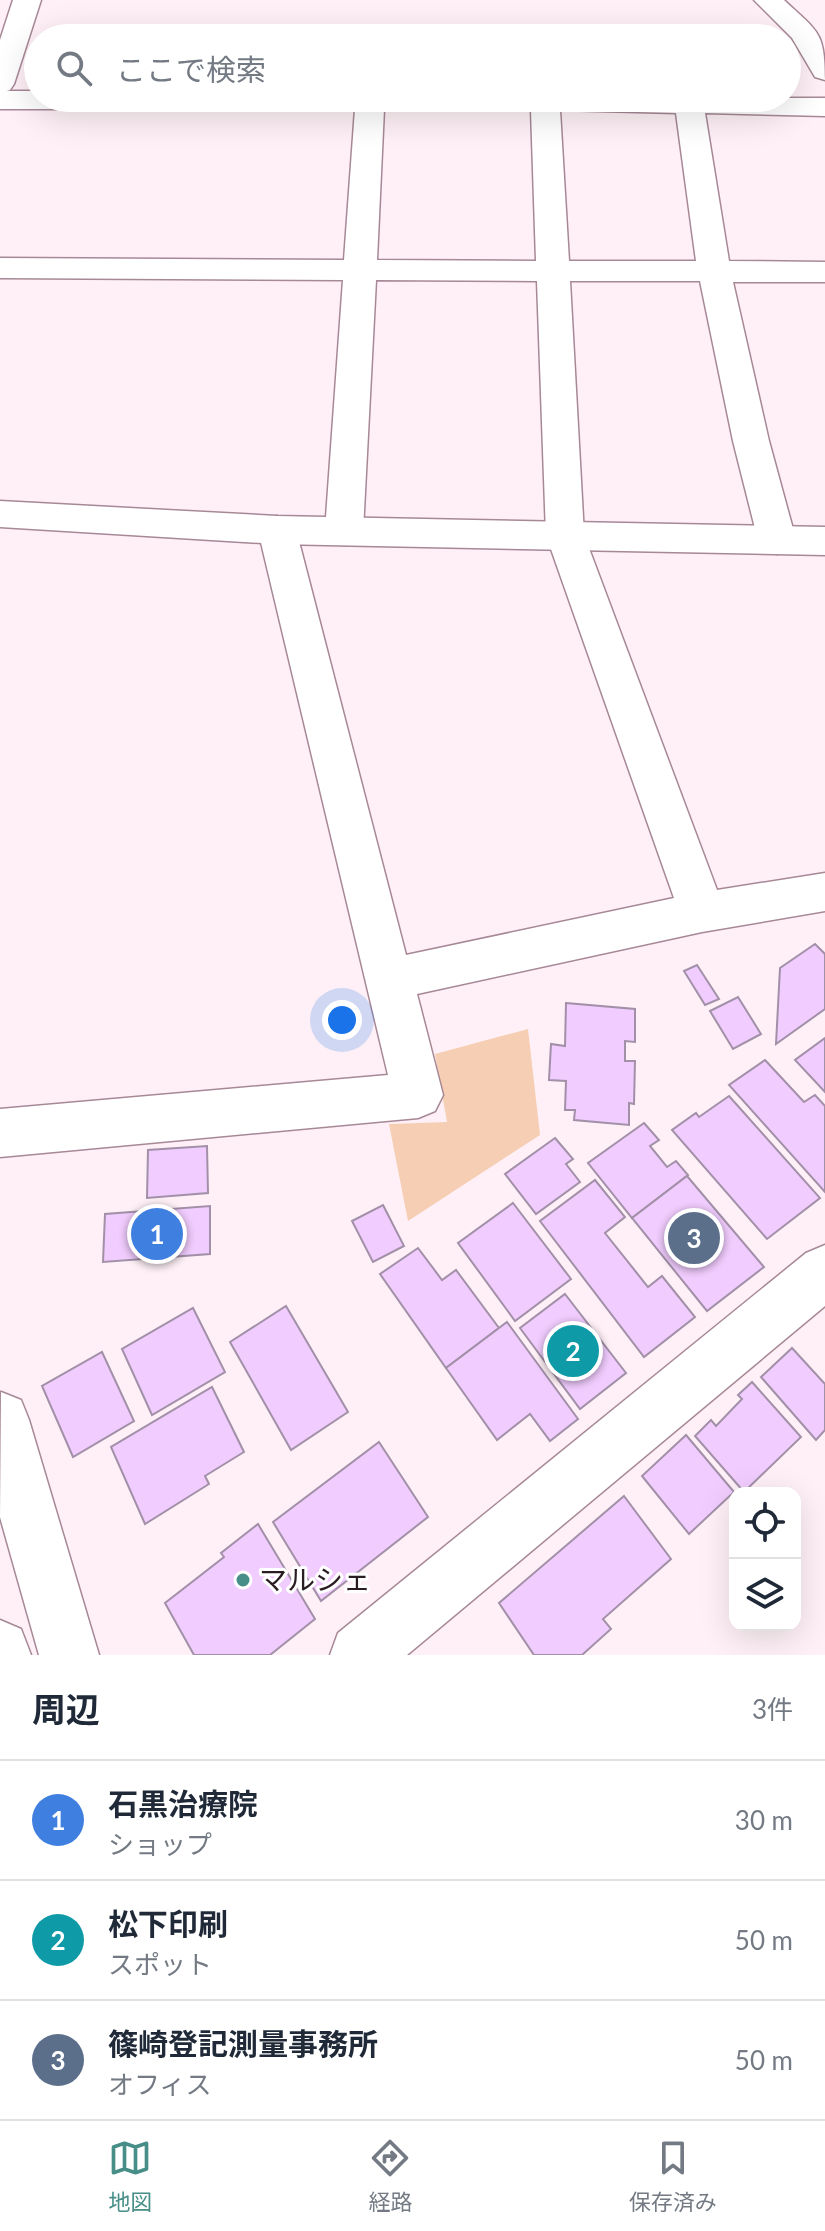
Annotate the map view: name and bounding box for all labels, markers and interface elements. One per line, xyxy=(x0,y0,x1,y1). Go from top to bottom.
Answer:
search box xyxy=(24,24,801,112)
icon: search xyxy=(52,46,96,90)
text: ここで検索 xyxy=(116,51,266,87)
your location xyxy=(322,1000,362,1040)
pin: 1 xyxy=(131,1204,183,1264)
pin: 3 xyxy=(668,1208,720,1268)
pin: 2 xyxy=(547,1321,599,1381)
map controls xyxy=(729,1487,801,1631)
button: locate xyxy=(729,1487,801,1559)
button: layers xyxy=(729,1559,801,1631)
place label: マルシェ xyxy=(259,1562,371,1596)
marker: マルシェ xyxy=(234,1571,252,1589)
text: 周辺 xyxy=(32,1688,100,1729)
text: 3件 xyxy=(752,1693,793,1725)
text: 石黒治療院 xyxy=(108,1785,258,1821)
text: 1 xyxy=(50,1804,66,1836)
text: 30 m xyxy=(735,1804,793,1836)
text: ショップ xyxy=(108,1828,212,1860)
text: 松下印刷 xyxy=(108,1905,228,1941)
text: 2 xyxy=(50,1924,66,1956)
text: 50 m xyxy=(735,1924,793,1956)
text: スポット xyxy=(108,1948,212,1980)
text: 篠崎登記測量事務所 xyxy=(108,2025,378,2061)
text: 3 xyxy=(50,2044,66,2076)
text: 50 m xyxy=(735,2044,793,2076)
text: オフィス xyxy=(108,2068,211,2100)
tab: 地図 xyxy=(108,2136,152,2216)
tab: 経路 xyxy=(368,2136,413,2216)
tab: 保存済み xyxy=(629,2136,717,2216)

